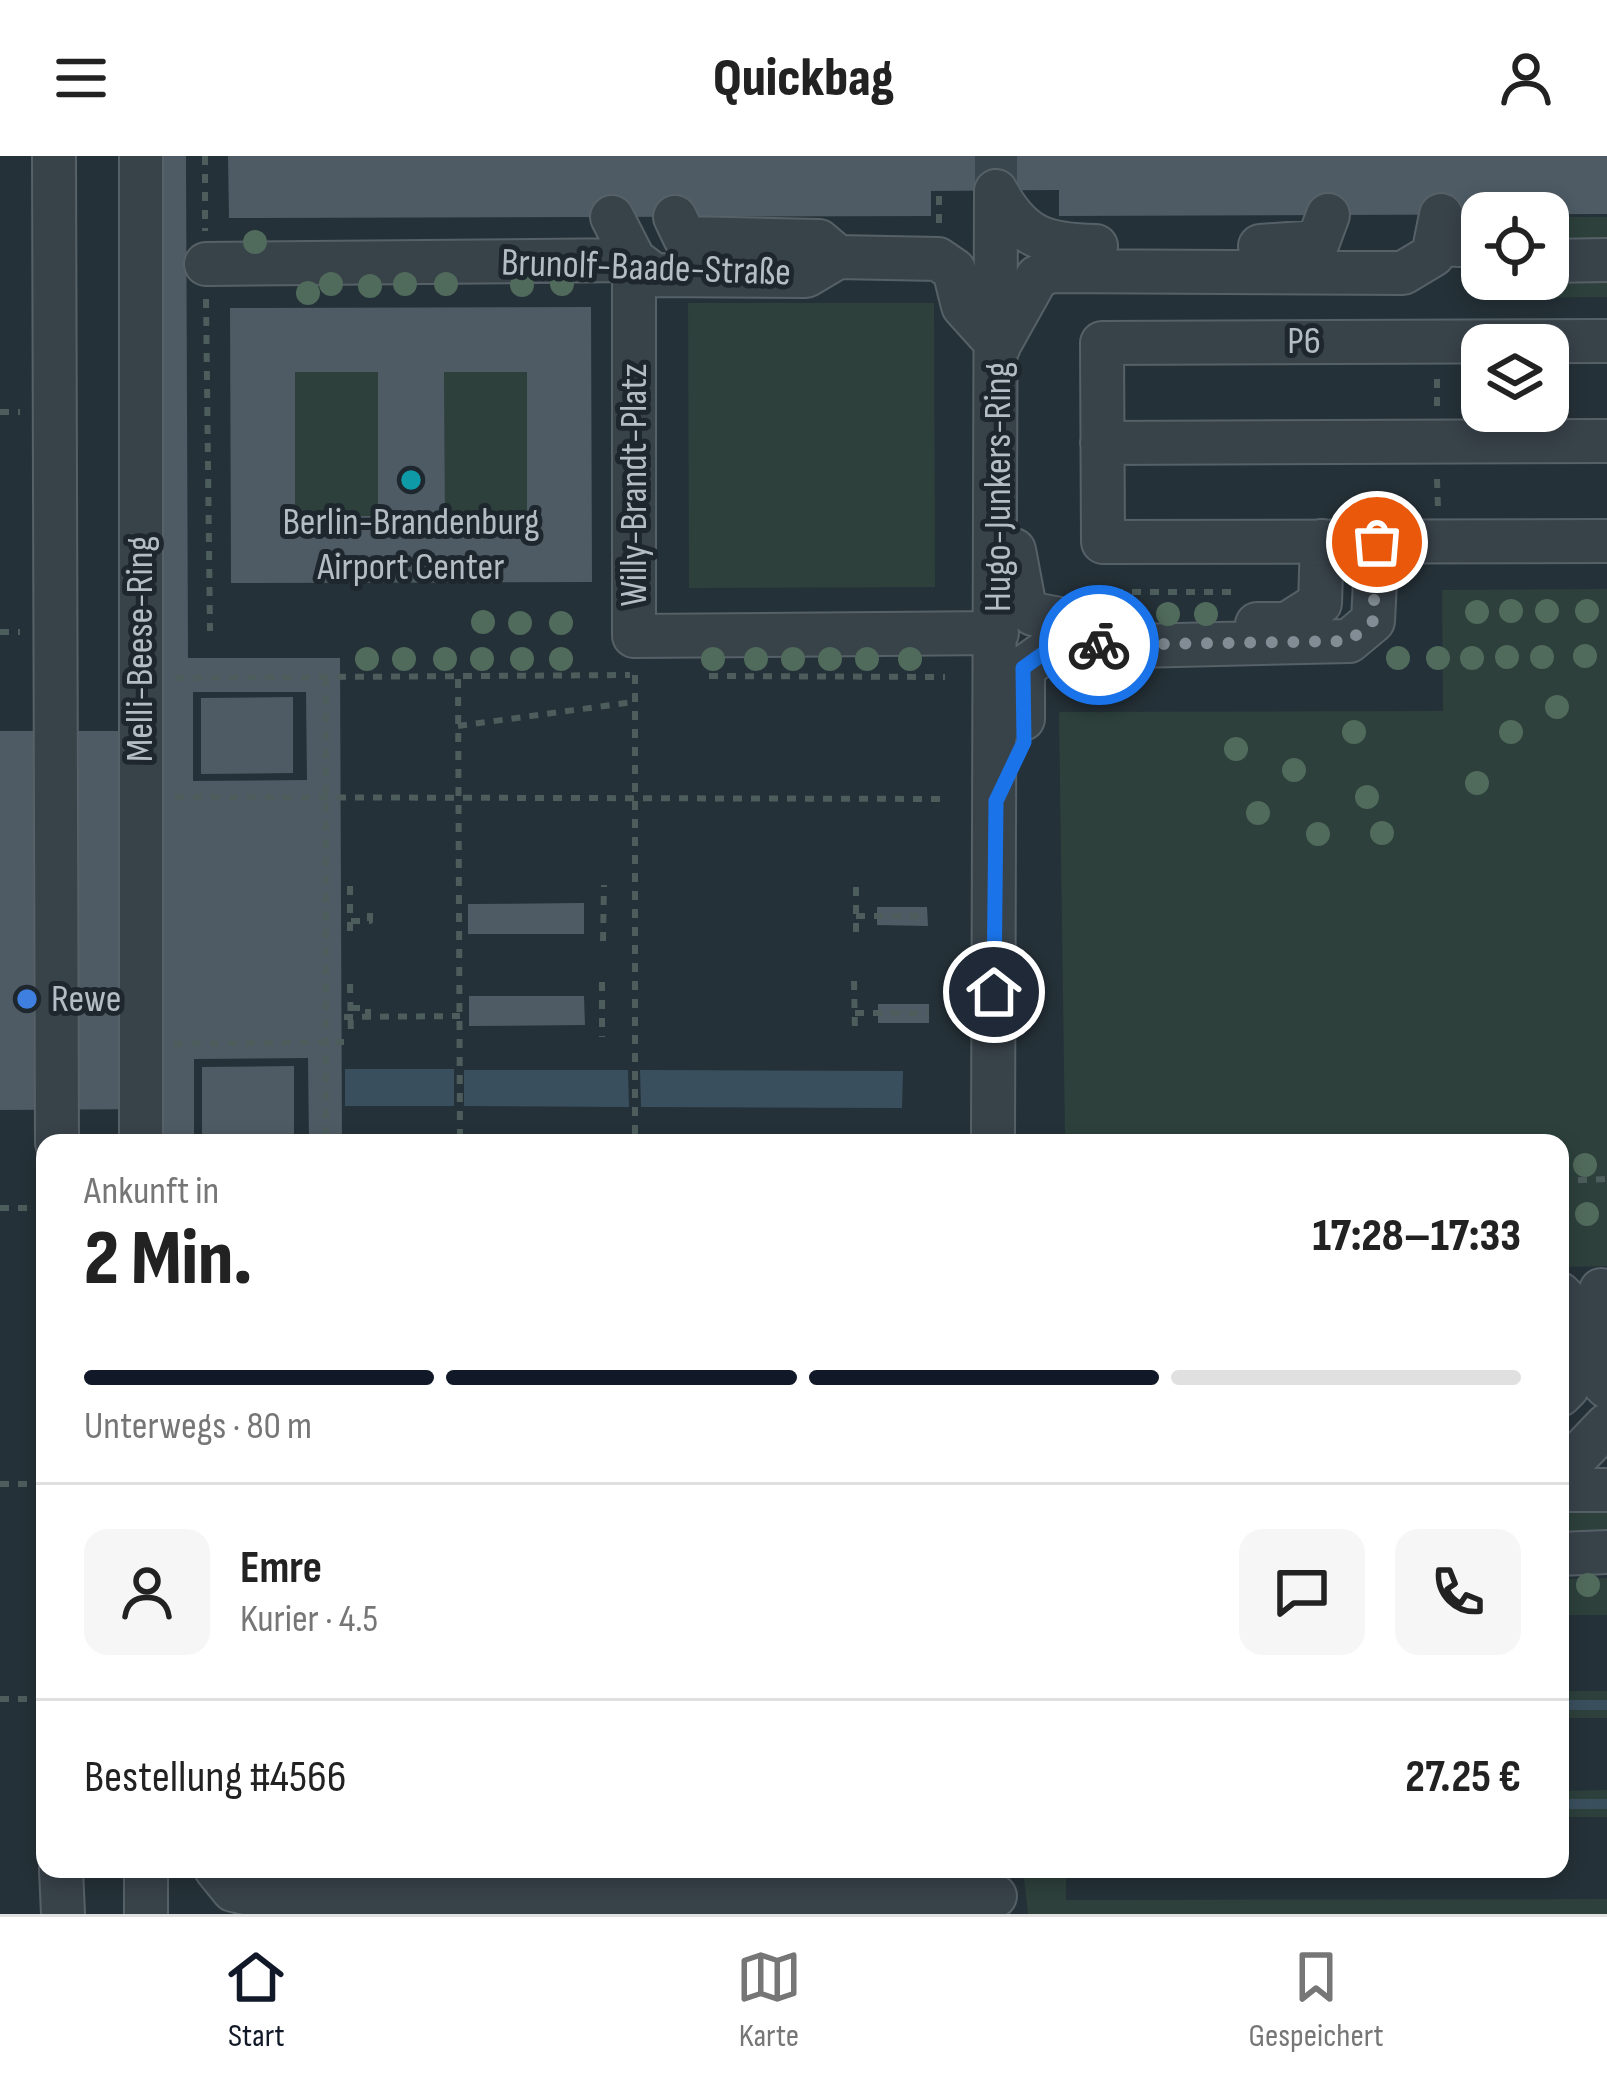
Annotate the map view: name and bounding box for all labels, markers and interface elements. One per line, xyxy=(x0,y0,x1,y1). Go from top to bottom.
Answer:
icon: menu xyxy=(48,45,114,111)
icon: person xyxy=(1493,45,1559,111)
text: Quickbag xyxy=(713,46,894,111)
map controls xyxy=(1461,192,1569,432)
button: locate xyxy=(1461,192,1569,300)
street label: Brunolf-Baade-Straße xyxy=(500,239,792,297)
street label: P6 xyxy=(1287,318,1321,365)
button: layers xyxy=(1461,324,1569,432)
street label: Hugo-Junkers-Ring xyxy=(975,362,1022,612)
street label: Willy-Brandt-Platz xyxy=(611,363,658,607)
marker: Berlin-Brandenburg Airport Center xyxy=(398,467,424,493)
pin xyxy=(1326,491,1428,593)
place label: Berlin-Brandenburg Airport Center xyxy=(282,499,540,591)
icon: bag xyxy=(1344,509,1410,575)
street label: Melli-Beese-Ring xyxy=(117,536,164,762)
courier xyxy=(1039,585,1159,705)
icon: bike xyxy=(1066,612,1132,678)
pin xyxy=(943,941,1045,1043)
icon: home xyxy=(961,959,1027,1025)
place label: Rewe xyxy=(51,976,122,1023)
marker: Rewe xyxy=(14,986,40,1012)
text: Ankunft in xyxy=(84,1168,219,1215)
text: 17:28–17:33 xyxy=(1313,1209,1521,1264)
text: 2 Min. xyxy=(84,1213,253,1306)
text: Unterwegs · 80 m xyxy=(84,1403,312,1450)
button: person xyxy=(84,1529,210,1655)
button: chat xyxy=(1239,1529,1365,1655)
button: phone xyxy=(1395,1529,1521,1655)
text: Emre xyxy=(240,1541,322,1596)
text: Kurier · 4.5 xyxy=(240,1596,378,1643)
text: Bestellung #4566 xyxy=(84,1750,347,1805)
text: 27.25 € xyxy=(1405,1750,1521,1805)
tab: Start xyxy=(223,1944,289,2056)
tab: Karte xyxy=(736,1944,802,2056)
tab: Gespeichert xyxy=(1248,1944,1384,2056)

